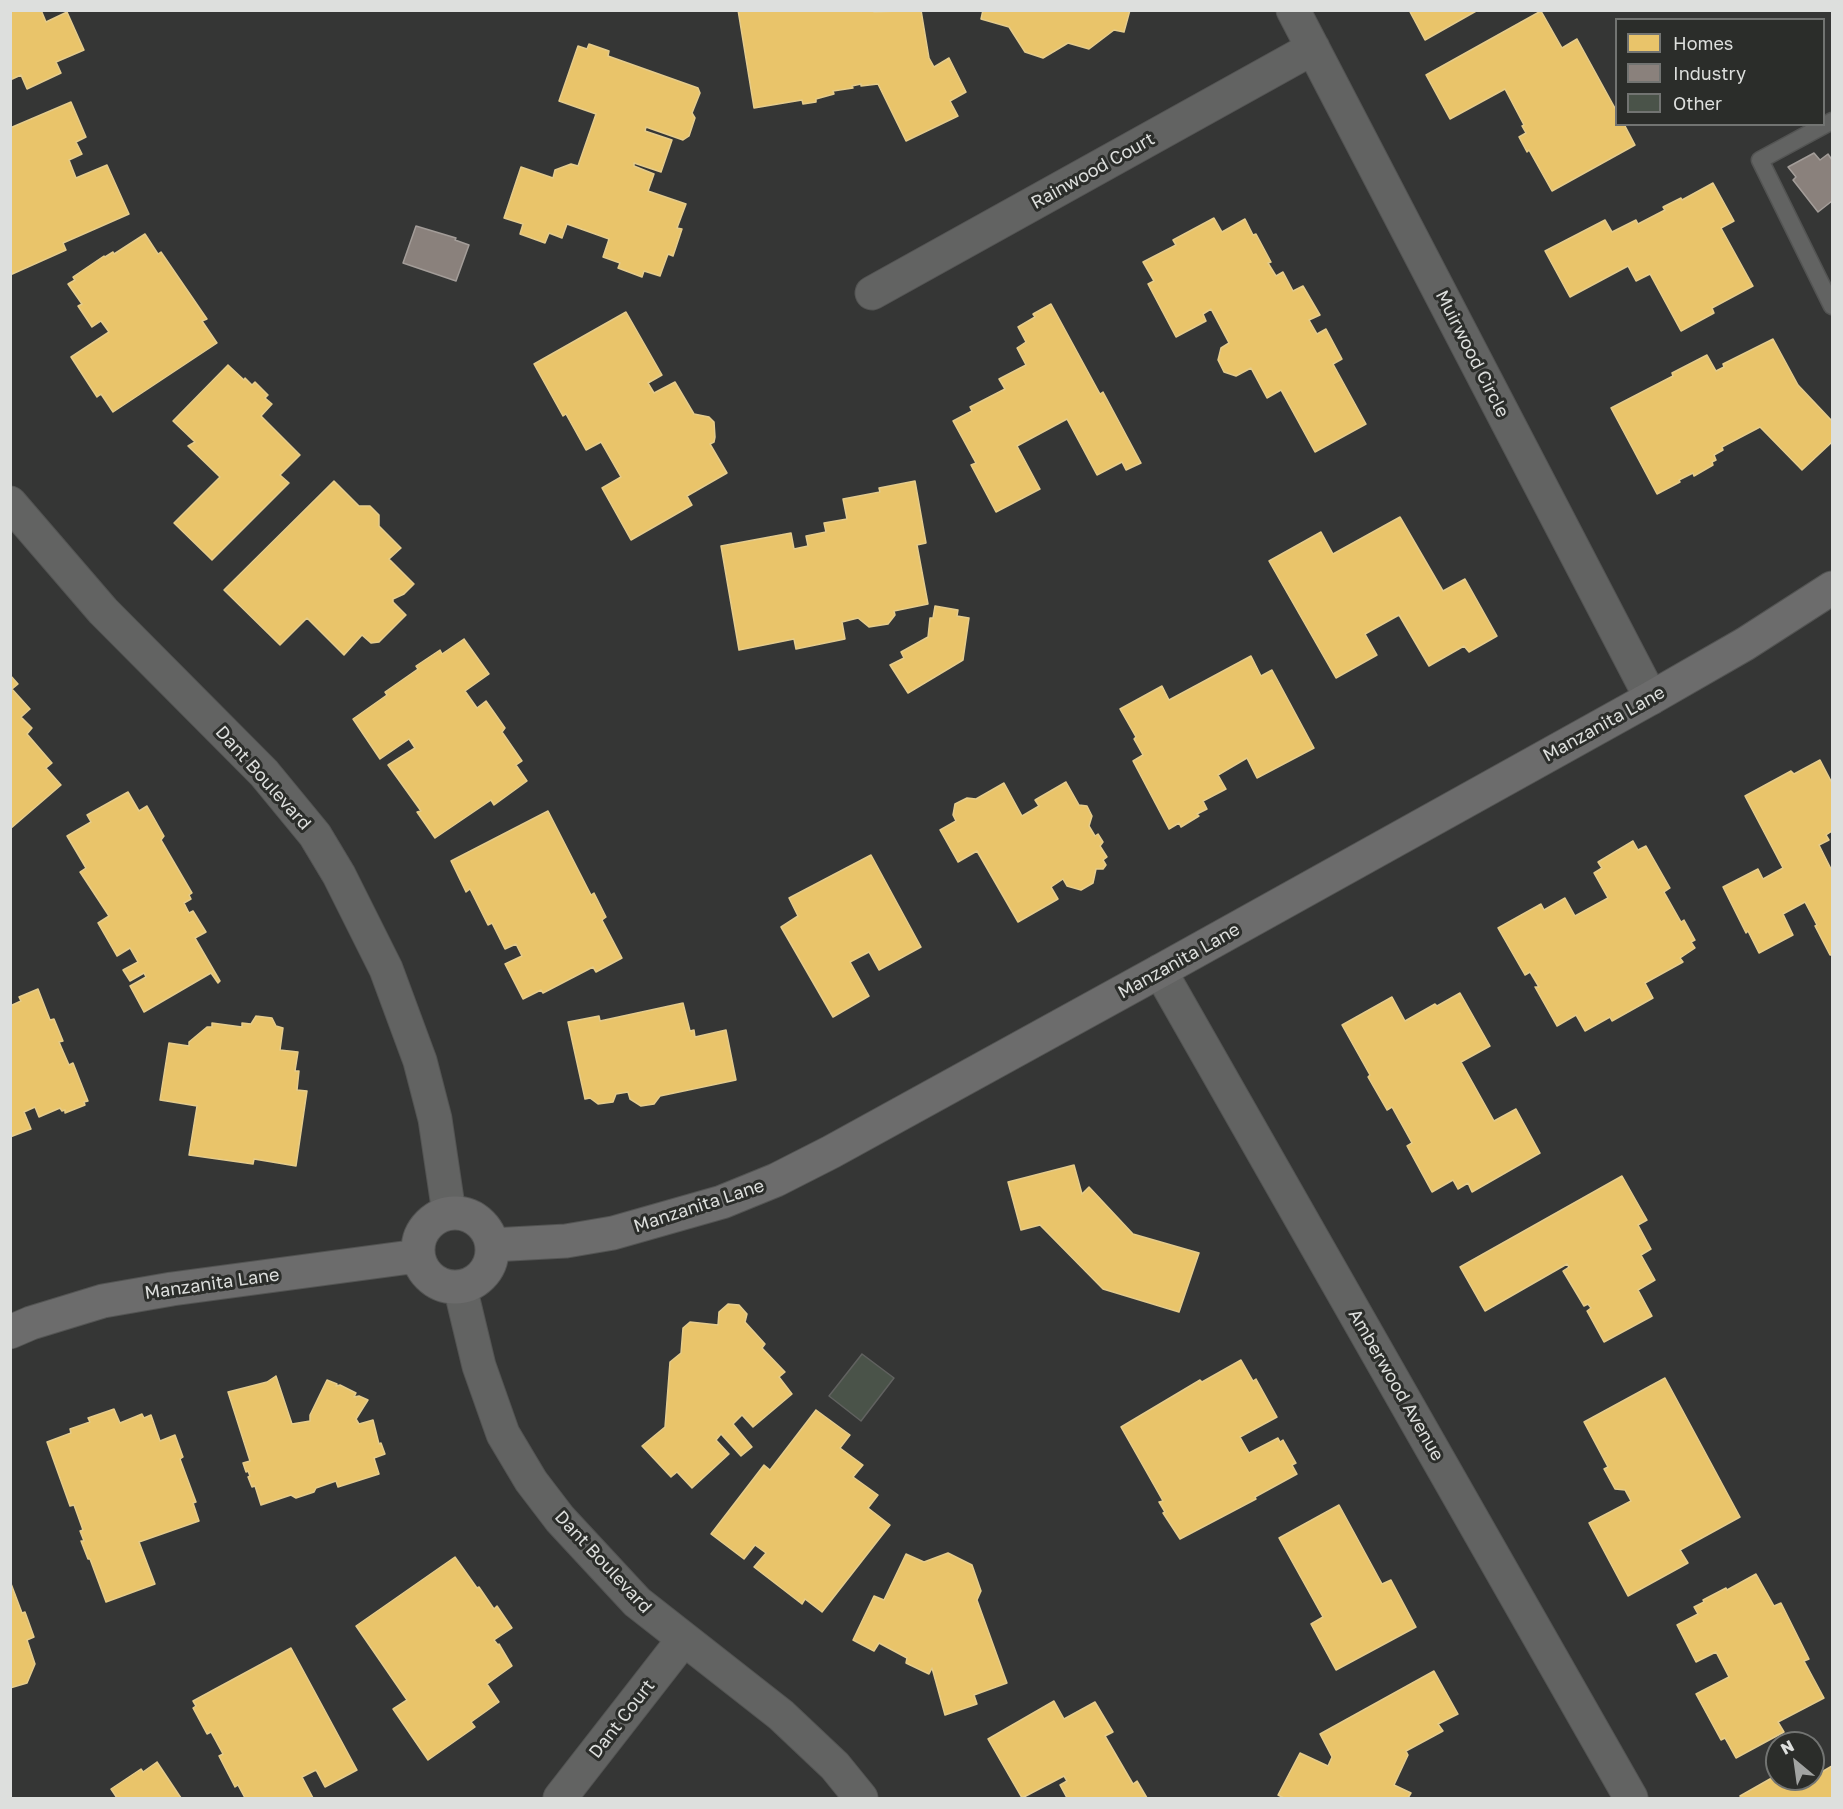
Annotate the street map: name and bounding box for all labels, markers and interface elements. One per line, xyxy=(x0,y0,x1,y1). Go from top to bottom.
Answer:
legend xyxy=(1615,18,1825,126)
text: Homes xyxy=(1673,32,1733,54)
text: Industry xyxy=(1673,62,1746,84)
text: Other xyxy=(1673,92,1722,114)
street label: Rainwood Court xyxy=(1027,128,1159,214)
street label: Muirwood Circle xyxy=(1431,287,1513,421)
street label: Manzanita Lane xyxy=(1539,682,1669,766)
street label: Dant Boulevard xyxy=(211,722,315,834)
street label: Manzanita Lane xyxy=(1114,919,1244,1003)
street label: Manzanita Lane xyxy=(631,1175,767,1237)
street label: Manzanita Lane xyxy=(143,1264,281,1304)
street label: Amberwood Avenue xyxy=(1344,1305,1448,1465)
street label: Dant Boulevard xyxy=(550,1506,656,1618)
street label: Dant Court xyxy=(585,1675,659,1763)
north arrow xyxy=(1765,1731,1825,1791)
text: N xyxy=(1777,1735,1797,1759)

